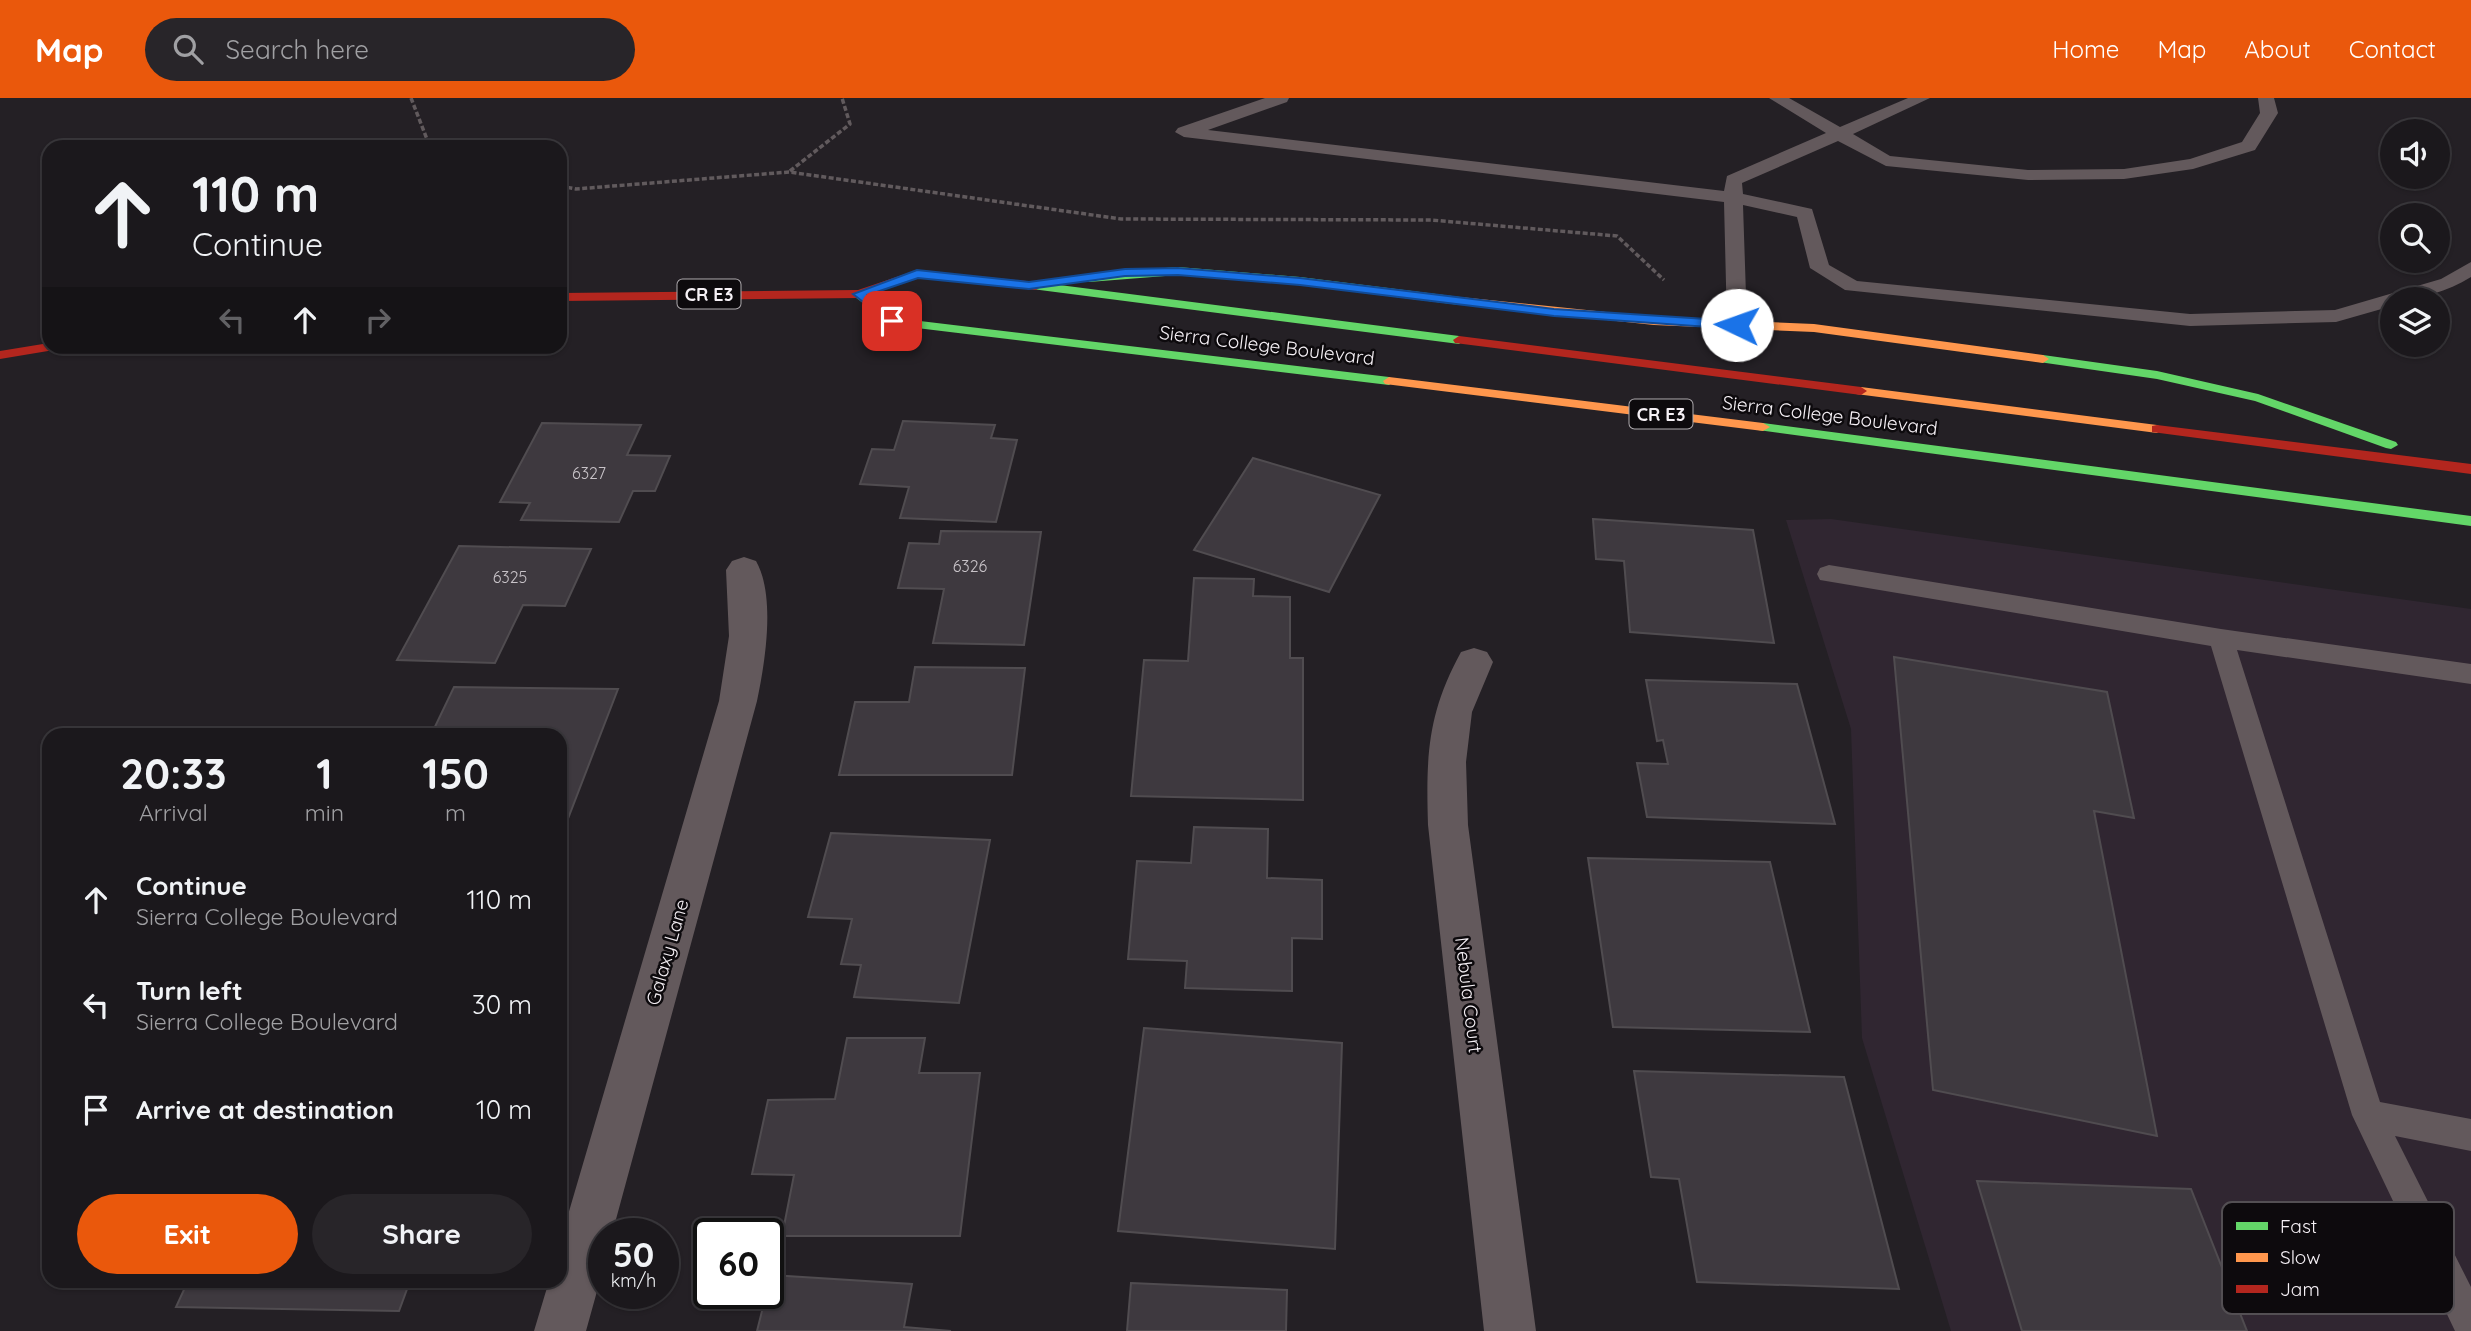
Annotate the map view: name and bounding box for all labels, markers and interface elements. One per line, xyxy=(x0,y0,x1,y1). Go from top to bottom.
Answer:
search box xyxy=(145,18,635,81)
text: Map xyxy=(35,29,103,70)
icon: search xyxy=(169,30,207,68)
text: Search here xyxy=(225,33,369,66)
text: Home xyxy=(2052,34,2119,64)
text: Map xyxy=(2157,34,2206,64)
text: About xyxy=(2244,34,2311,64)
text: Contact xyxy=(2349,34,2436,64)
map controls xyxy=(2380,119,2450,357)
button: sound xyxy=(2380,119,2450,189)
text: 110 m xyxy=(192,163,319,224)
icon: ahead xyxy=(77,168,168,259)
button: search xyxy=(2380,203,2450,273)
text: Continue xyxy=(192,224,323,264)
road number: CR E3 xyxy=(678,280,740,308)
button: layers xyxy=(2380,287,2450,357)
position arrow xyxy=(1700,288,1774,362)
pin xyxy=(862,291,922,351)
icon: left xyxy=(213,301,251,339)
icon: ahead xyxy=(286,301,324,339)
icon: right xyxy=(359,301,397,339)
icon: arrive xyxy=(873,302,911,340)
street label: Sierra College Boulevard xyxy=(1158,320,1376,370)
street label: Sierra College Boulevard xyxy=(1721,390,1939,440)
road number: CR E3 xyxy=(1630,400,1692,428)
house number: 6327 xyxy=(572,463,606,483)
house number: 6326 xyxy=(953,556,988,576)
house number: 6325 xyxy=(493,567,527,587)
text: 20:33 xyxy=(120,747,227,800)
text: 1 xyxy=(316,747,333,800)
text: 150 xyxy=(422,747,489,800)
text: Arrival xyxy=(139,798,208,827)
text: min xyxy=(305,798,344,827)
text: m xyxy=(445,798,466,827)
text: Continue xyxy=(136,869,247,902)
icon: ahead xyxy=(77,881,115,919)
text: 110 m xyxy=(466,883,532,916)
street label: Galaxy Lane xyxy=(640,896,694,1008)
text: Sierra College Boulevard xyxy=(136,902,398,931)
street label: Nebula Court xyxy=(1450,936,1488,1054)
text: Turn left xyxy=(136,974,243,1007)
icon: left xyxy=(77,986,115,1024)
text: 30 m xyxy=(472,988,532,1021)
text: Sierra College Boulevard xyxy=(136,1007,398,1036)
icon: arrive xyxy=(77,1091,115,1129)
text: Arrive at destination xyxy=(136,1093,394,1126)
text: 10 m xyxy=(476,1093,532,1126)
button: Exit xyxy=(77,1194,298,1274)
button: Share xyxy=(312,1194,532,1274)
legend xyxy=(2222,1202,2454,1314)
text: Fast xyxy=(2280,1214,2317,1238)
speed limit sign: 60 xyxy=(693,1218,784,1309)
text: 50 xyxy=(613,1232,654,1276)
text: Slow xyxy=(2280,1245,2321,1269)
text: km/h xyxy=(611,1269,656,1292)
text: Jam xyxy=(2280,1277,2320,1301)

